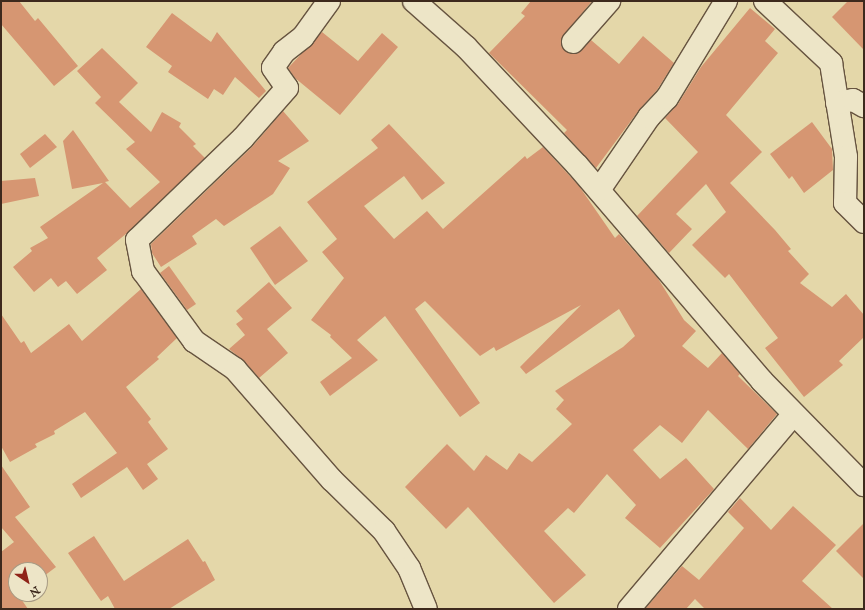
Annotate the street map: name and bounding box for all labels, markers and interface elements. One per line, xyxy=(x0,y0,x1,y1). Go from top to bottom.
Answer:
north arrow xyxy=(8,562,48,602)
text: N xyxy=(26,583,42,599)

